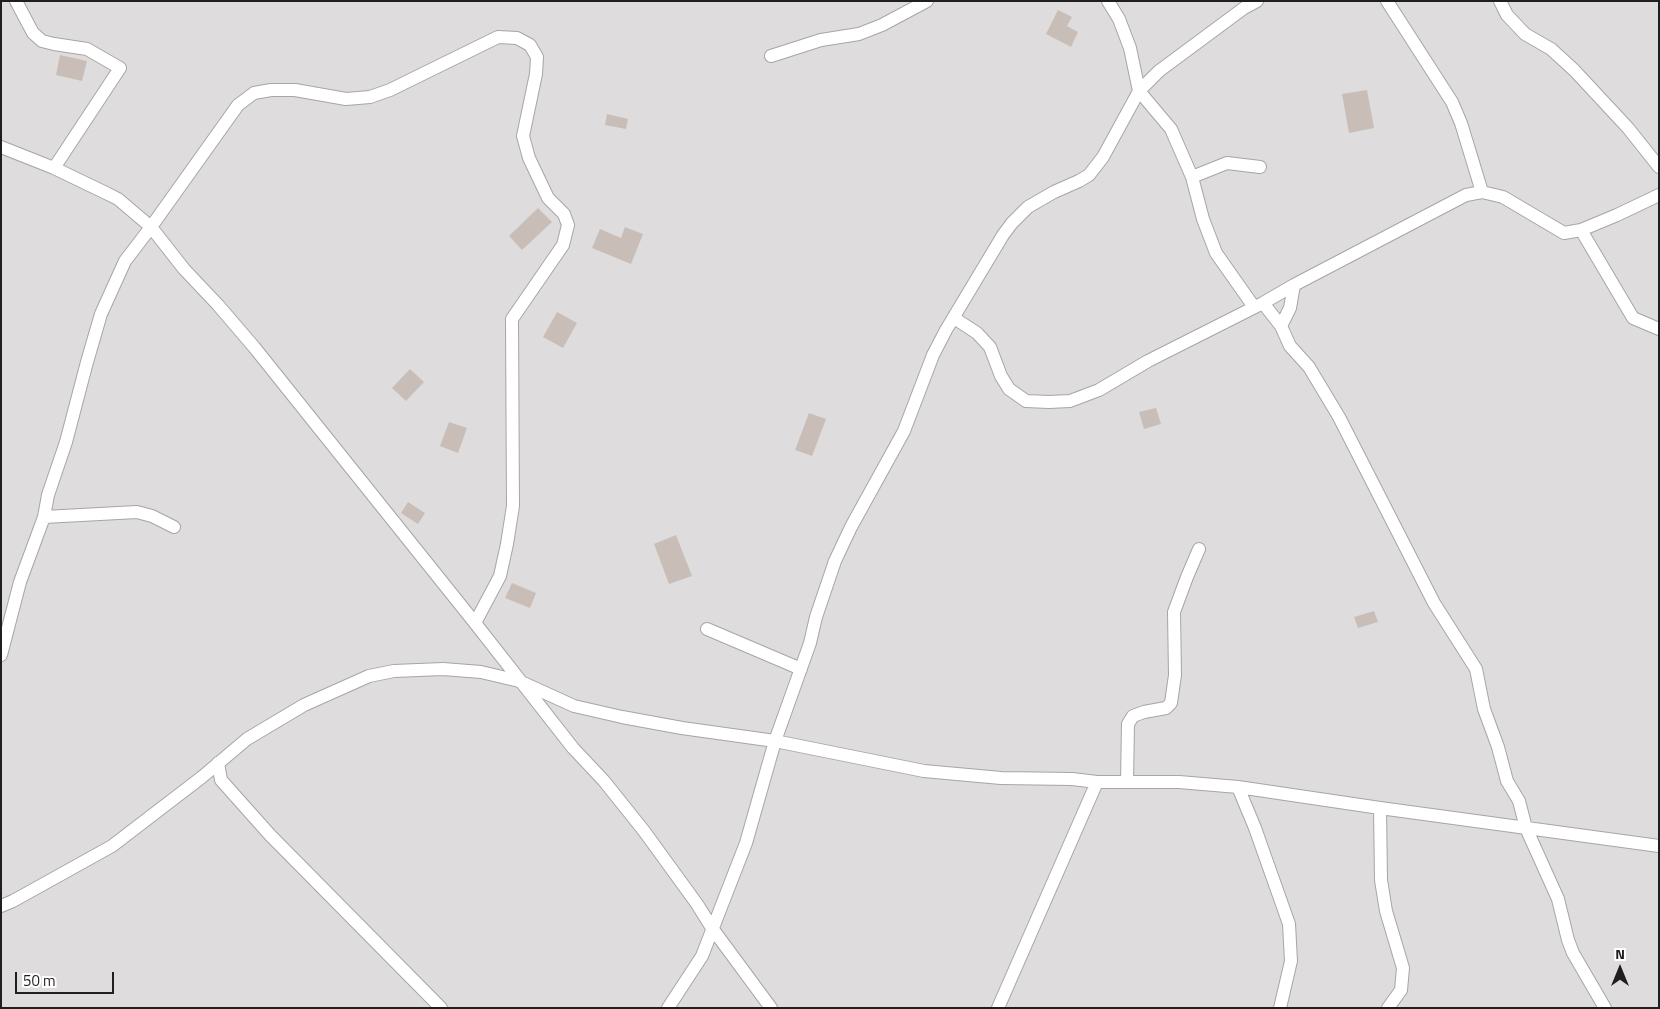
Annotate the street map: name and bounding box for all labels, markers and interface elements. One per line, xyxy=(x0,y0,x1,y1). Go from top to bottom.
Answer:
text: N xyxy=(1615,943,1625,964)
north arrow xyxy=(1595,944,1645,994)
scale bar xyxy=(18,962,116,994)
text: 50 m xyxy=(23,969,56,992)

